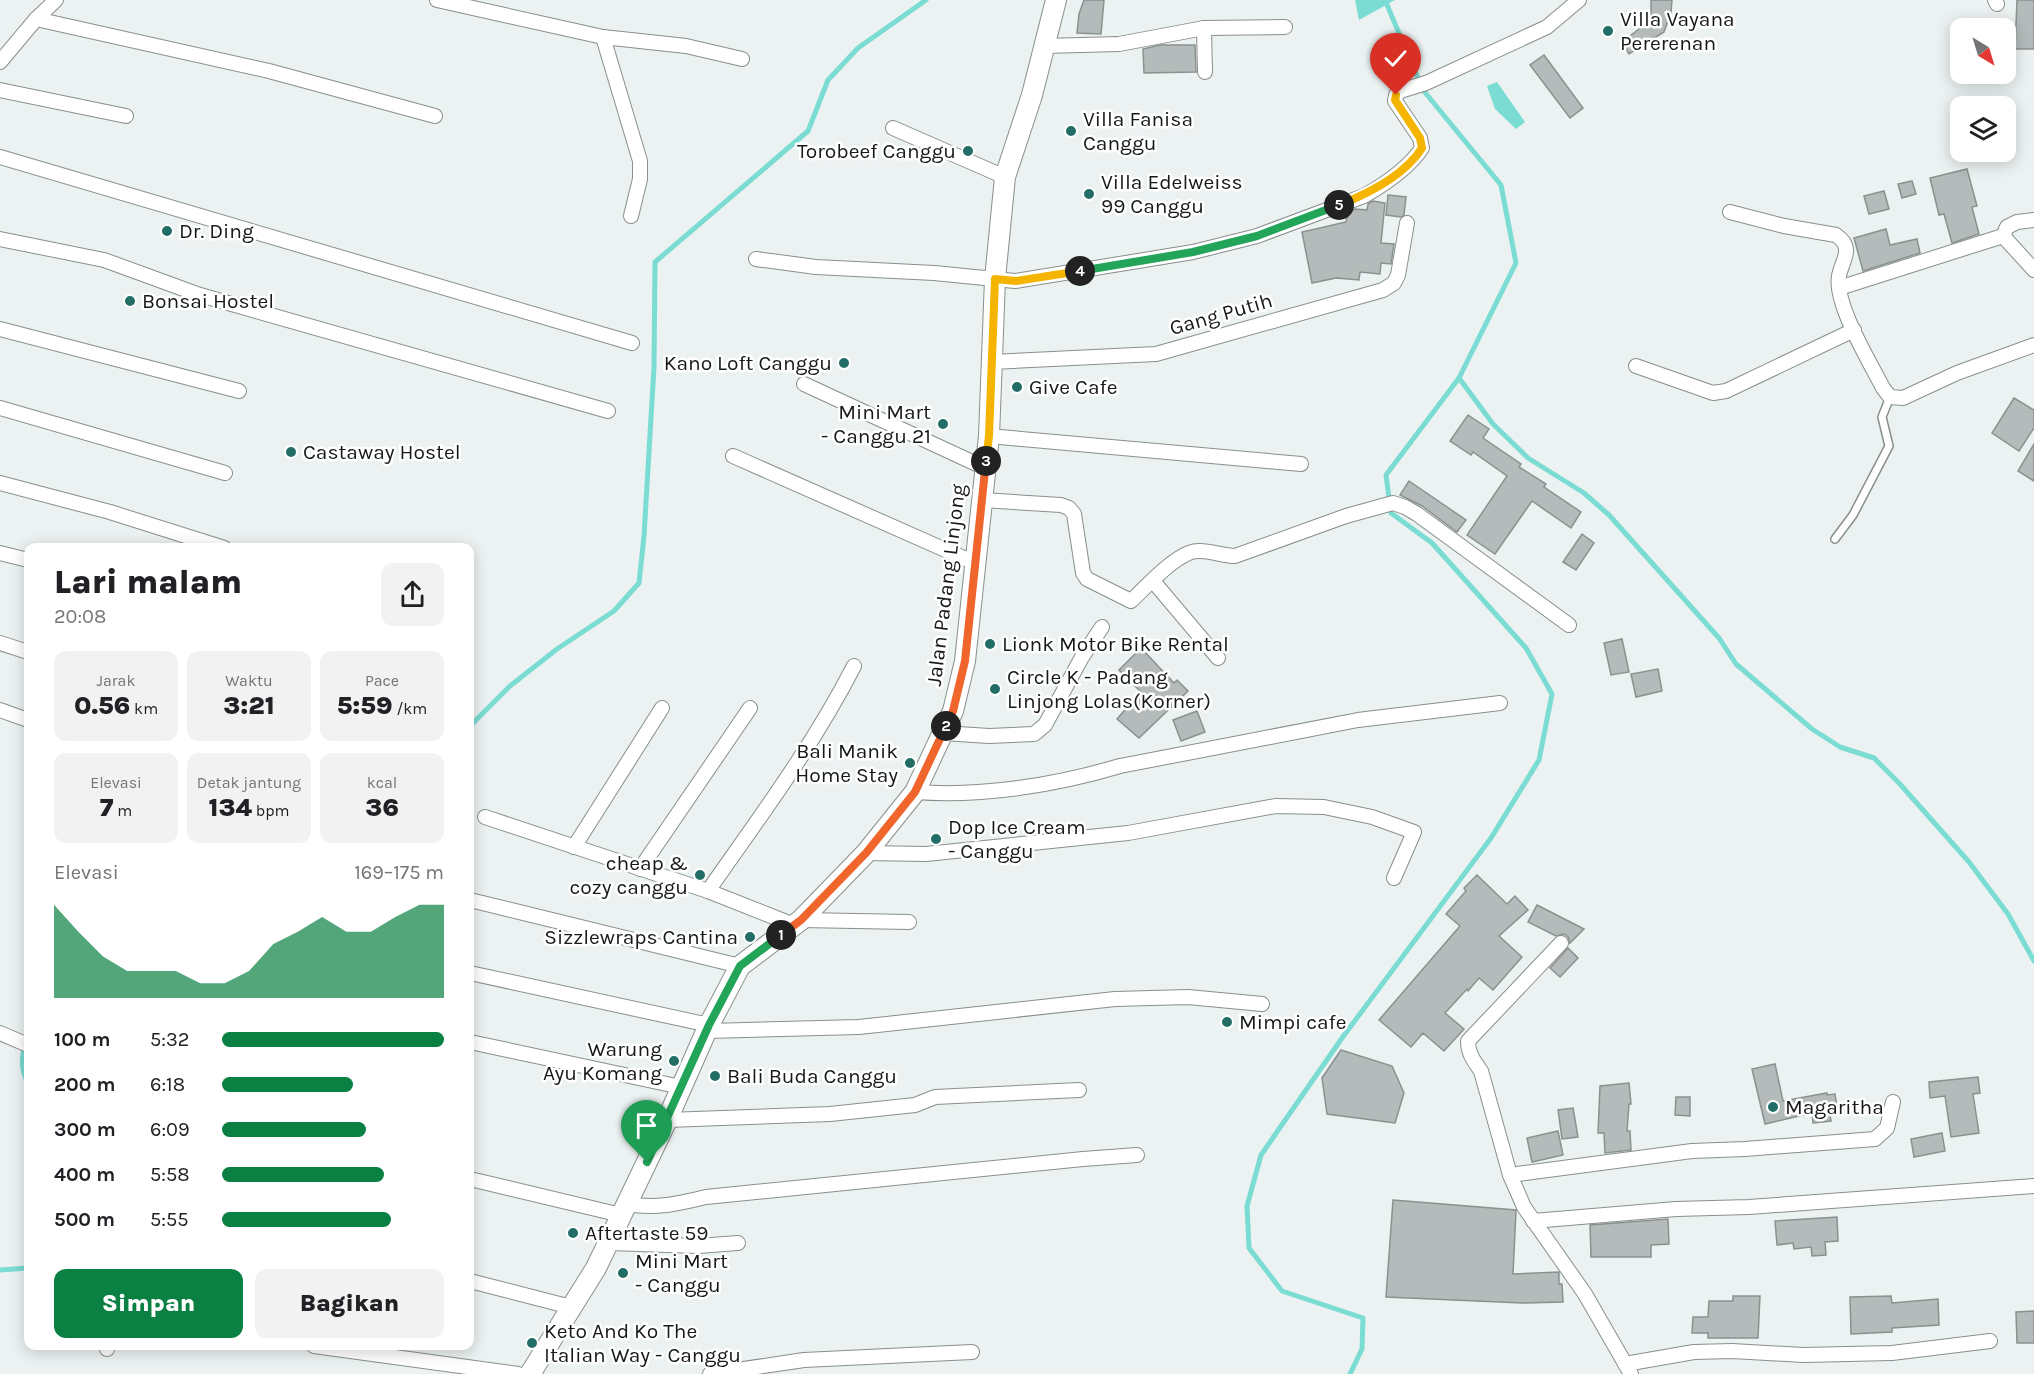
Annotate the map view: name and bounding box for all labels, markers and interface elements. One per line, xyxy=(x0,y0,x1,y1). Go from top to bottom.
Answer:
place label: Villa Vayana Pererenan xyxy=(1620,7,1735,55)
north arrow xyxy=(1950,18,2016,84)
map controls xyxy=(1950,18,2016,162)
marker: Villa Vayana Pererenan xyxy=(1601,24,1615,38)
pin xyxy=(1370,33,1421,95)
icon: check xyxy=(1379,42,1412,75)
button: layers xyxy=(1950,96,2016,162)
place label: Villa Fanisa Canggu xyxy=(1083,107,1193,155)
marker: Villa Fanisa Canggu xyxy=(1064,124,1078,138)
place label: Torobeef Canggu xyxy=(797,139,956,163)
marker: Torobeef Canggu xyxy=(961,144,975,158)
place label: Villa Edelweiss 99 Canggu xyxy=(1101,170,1243,218)
marker: Villa Edelweiss 99 Canggu xyxy=(1082,187,1096,201)
pin: 5 xyxy=(1324,190,1354,220)
text: 5 xyxy=(1334,195,1344,214)
place label: Dr. Ding xyxy=(179,219,254,243)
marker: Dr. Ding xyxy=(160,224,174,238)
pin: 4 xyxy=(1065,256,1095,286)
text: 4 xyxy=(1075,261,1085,280)
street label: Gang Putih xyxy=(1167,288,1275,340)
place label: Bonsai Hostel xyxy=(142,289,274,313)
marker: Bonsai Hostel xyxy=(123,294,137,308)
place label: Kano Loft Canggu xyxy=(664,351,832,375)
marker: Kano Loft Canggu xyxy=(837,356,851,370)
place label: Give Cafe xyxy=(1029,375,1118,399)
marker: Give Cafe xyxy=(1010,380,1024,394)
place label: Mini Mart - Canggu 21 xyxy=(821,400,931,448)
marker: Mini Mart - Canggu 21 xyxy=(936,417,950,431)
place label: Castaway Hostel xyxy=(303,440,461,464)
marker: Castaway Hostel xyxy=(284,445,298,459)
pin: 3 xyxy=(971,446,1001,476)
text: 3 xyxy=(981,451,991,470)
street label: Jalan Padang Linjong xyxy=(922,483,970,687)
text: Lari malam xyxy=(54,563,242,601)
button: share xyxy=(381,563,444,626)
text: 20:08 xyxy=(54,605,106,628)
place label: Lionk Motor Bike Rental xyxy=(1002,632,1229,656)
marker: Lionk Motor Bike Rental xyxy=(983,637,997,651)
place label: Circle K - Padang Linjong Lolas(Korner) xyxy=(1007,665,1211,713)
text: Jarak xyxy=(97,671,135,690)
text: Waktu xyxy=(225,671,273,690)
text: Pace xyxy=(365,671,399,690)
marker: Circle K - Padang Linjong Lolas(Korner) xyxy=(988,682,1002,696)
text: 0.56 xyxy=(74,690,130,721)
text: 3:21 xyxy=(223,690,275,721)
text: 5:59 xyxy=(337,690,393,721)
text: km xyxy=(130,699,158,718)
text: /km xyxy=(393,699,427,718)
pin: 2 xyxy=(931,711,961,741)
text: 2 xyxy=(941,716,951,735)
place label: Bali Manik Home Stay xyxy=(795,739,898,787)
marker: Bali Manik Home Stay xyxy=(903,756,917,770)
text: Elevasi xyxy=(90,773,142,792)
text: Detak jantung xyxy=(197,773,301,792)
text: kcal xyxy=(367,773,397,792)
text: 7 xyxy=(100,792,113,823)
text: 134 xyxy=(208,792,252,823)
text: 36 xyxy=(365,792,399,823)
text: m xyxy=(113,801,132,820)
text: bpm xyxy=(252,801,290,820)
place label: Dop Ice Cream - Canggu xyxy=(948,815,1086,863)
marker: Dop Ice Cream - Canggu xyxy=(929,832,943,846)
place label: cheap & cozy canggu xyxy=(569,851,688,899)
text: Elevasi xyxy=(54,861,119,884)
text: 169–175 m xyxy=(354,861,444,884)
marker: cheap & cozy canggu xyxy=(693,868,707,882)
pin: 1 xyxy=(766,920,796,950)
place label: Sizzlewraps Cantina xyxy=(544,925,738,949)
text: 1 xyxy=(778,925,784,944)
marker: Sizzlewraps Cantina xyxy=(743,930,757,944)
place label: Mimpi cafe xyxy=(1239,1010,1347,1034)
marker: Mimpi cafe xyxy=(1220,1015,1234,1029)
text: 100 m xyxy=(54,1028,110,1051)
text: 5:32 xyxy=(150,1028,189,1051)
place label: Warung Ayu Komang xyxy=(543,1037,662,1085)
marker: Warung Ayu Komang xyxy=(667,1054,681,1068)
place label: Bali Buda Canggu xyxy=(727,1064,897,1088)
marker: Bali Buda Canggu xyxy=(708,1069,722,1083)
text: 200 m xyxy=(54,1073,115,1096)
text: 6:18 xyxy=(150,1073,185,1096)
place label: Magaritha xyxy=(1785,1095,1884,1119)
pin xyxy=(621,1100,672,1162)
marker: Magaritha xyxy=(1766,1100,1780,1114)
icon: arrive xyxy=(630,1109,663,1142)
text: 300 m xyxy=(54,1118,116,1141)
text: 6:09 xyxy=(150,1118,190,1141)
text: 400 m xyxy=(54,1163,115,1186)
text: 5:58 xyxy=(150,1163,189,1186)
text: 500 m xyxy=(54,1208,115,1231)
text: 5:55 xyxy=(150,1208,188,1231)
place label: Aftertaste 59 xyxy=(585,1221,708,1245)
marker: Aftertaste 59 xyxy=(566,1226,580,1240)
place label: Mini Mart - Canggu xyxy=(635,1249,728,1297)
marker: Mini Mart - Canggu xyxy=(616,1266,630,1280)
button: Simpan xyxy=(54,1269,243,1338)
button: Bagikan xyxy=(255,1269,444,1338)
place label: Keto And Ko The Italian Way - Canggu xyxy=(544,1319,741,1367)
marker: Keto And Ko The Italian Way - Canggu xyxy=(525,1336,539,1350)

